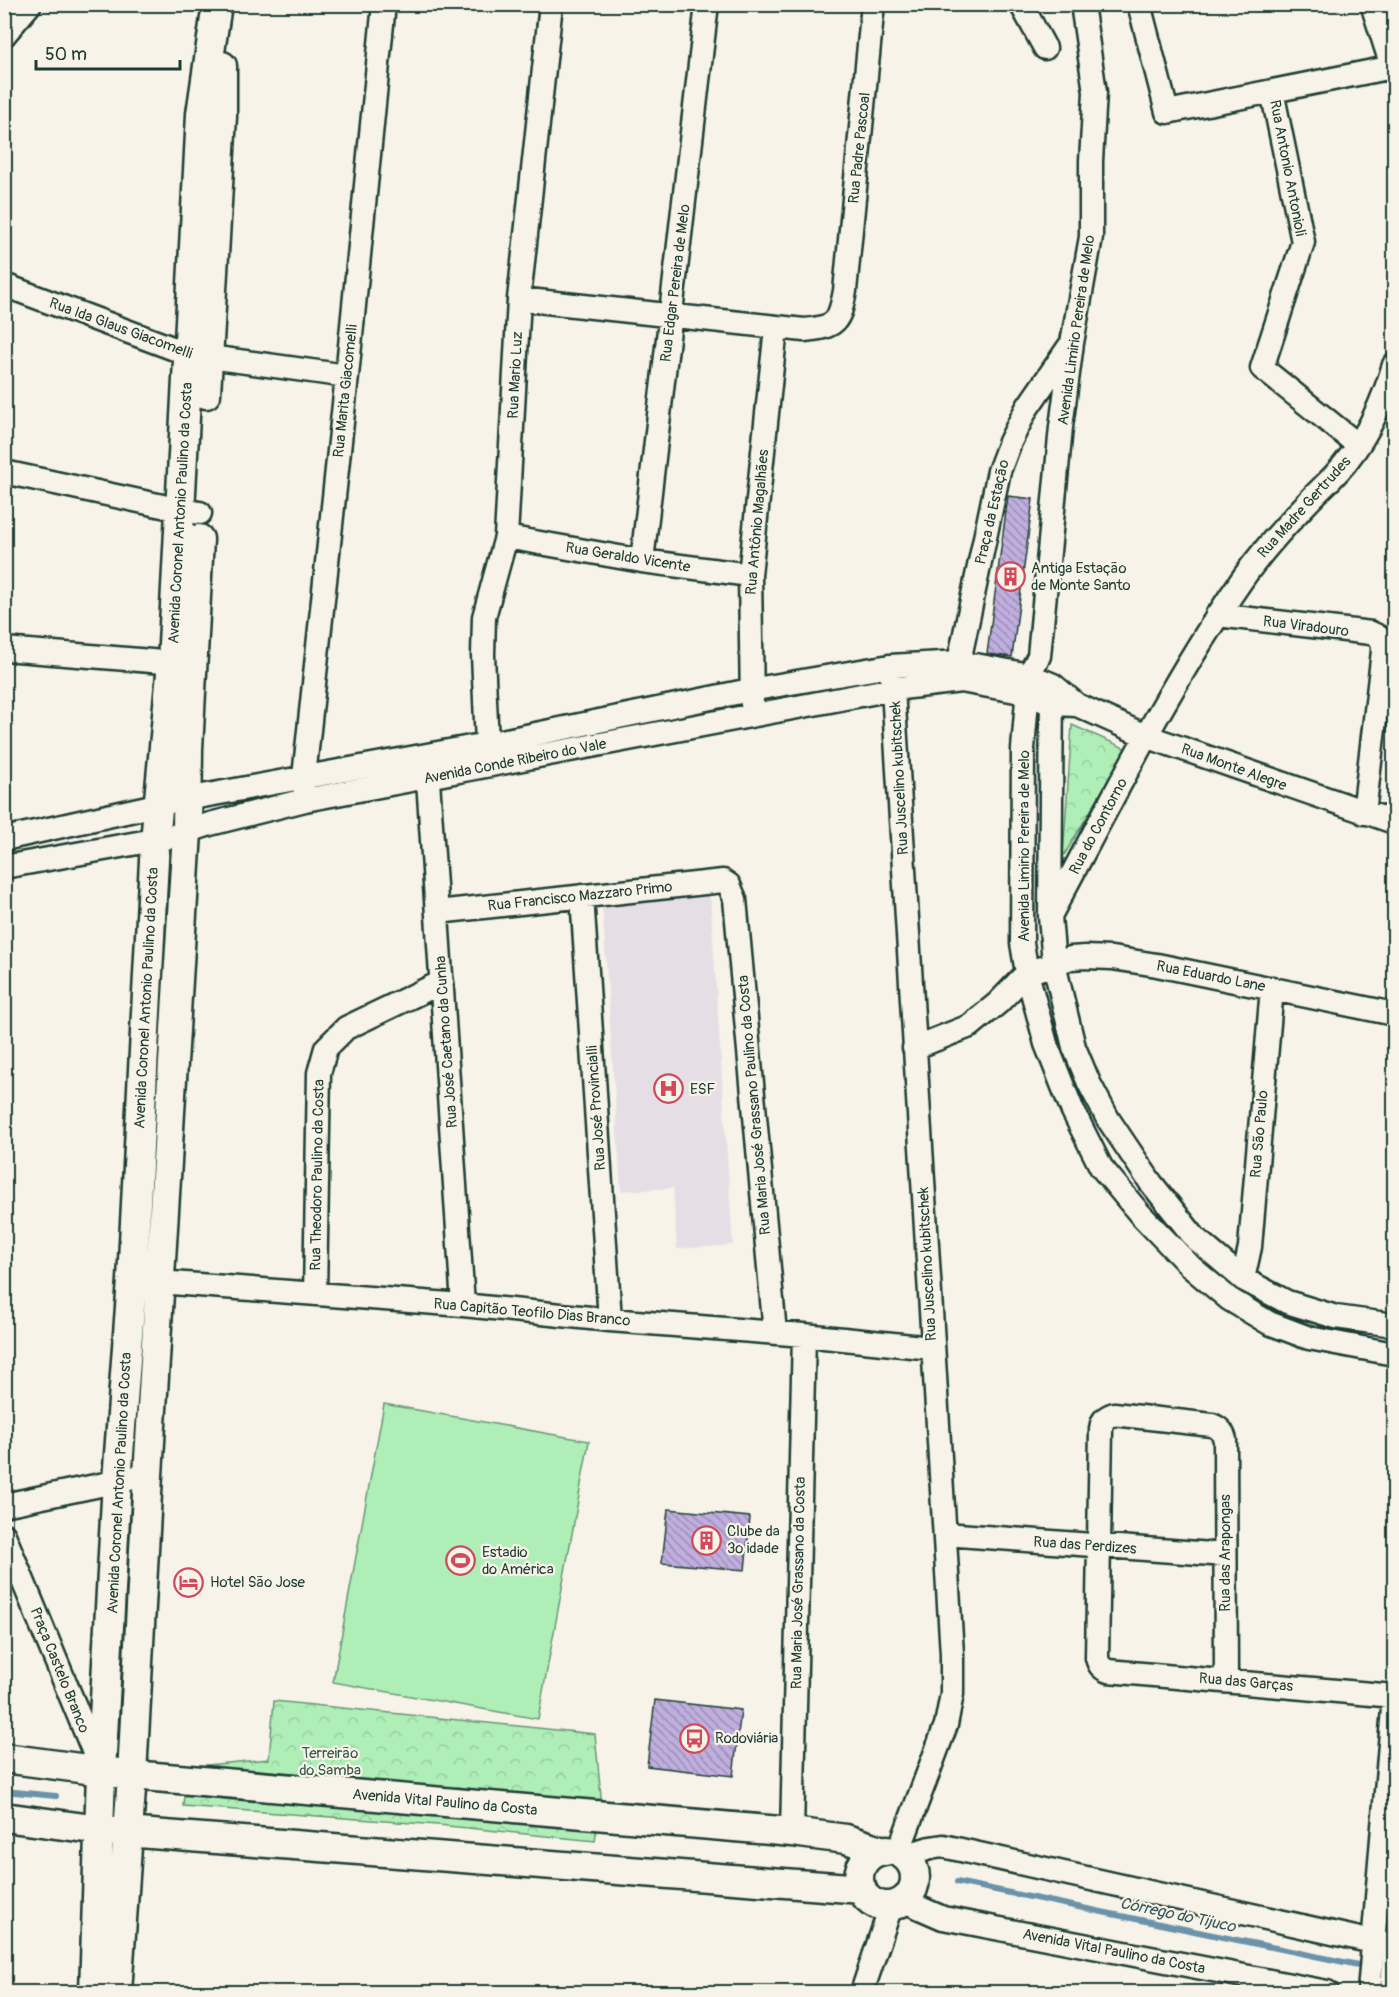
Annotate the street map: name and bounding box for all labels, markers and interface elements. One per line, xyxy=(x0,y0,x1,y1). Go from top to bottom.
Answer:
scale bar xyxy=(36,33,180,71)
text: 50 m xyxy=(45,43,87,66)
street label: Rua Padre Pascoal xyxy=(844,91,875,205)
street label: Rua Antonio Antonioli xyxy=(1265,98,1310,238)
street label: Rua Edgar Pereira de Melo xyxy=(656,203,695,363)
street label: Avenida Limirio Pereira de Melo xyxy=(1054,234,1099,426)
street label: Rua Ida Glaus Giacomelli xyxy=(47,294,195,363)
street label: Rua Marita Giacomelli xyxy=(329,323,362,459)
street label: Rua Mario Luz xyxy=(504,331,527,419)
street label: Avenida Coronel Antonio Paulino da Costa xyxy=(164,382,197,644)
street label: Rua Antônio Magalhães xyxy=(742,448,773,596)
street label: Rua Madre Gertrudes xyxy=(1254,452,1355,562)
street label: Praça da Estação xyxy=(971,458,1014,566)
street label: Rua Geraldo Vicente xyxy=(564,538,692,577)
place label: Antiga Estação de Monte Santo xyxy=(1031,559,1131,595)
building icon: Antiga Estação de Monte Santo xyxy=(994,561,1026,593)
street label: Rua Viradouro xyxy=(1262,612,1350,641)
street label: Rua Juscelino kubitschek xyxy=(886,700,913,855)
street label: Avenida Conde Ribeiro do Vale xyxy=(422,734,609,789)
street label: Rua Monte Alegre xyxy=(1178,740,1290,796)
street label: Avenida Limirio Pereira de Melo xyxy=(1015,750,1034,942)
street label: Rua do Contorno xyxy=(1065,775,1132,878)
street label: Avenida Coronel Antonio Paulino da Costa xyxy=(130,867,163,1129)
street label: Rua Francisco Mazzaro Primo xyxy=(487,877,673,916)
street label: Rua José Caetano da Cunha xyxy=(431,955,462,1129)
street label: Rua Eduardo Lane xyxy=(1155,957,1268,996)
street label: Rua Maria José Grassano Paulino da Costa xyxy=(734,974,775,1236)
street label: Rua José Provincialli xyxy=(583,1044,610,1171)
hospital icon: ESF xyxy=(653,1073,685,1105)
street label: Rua Theodoro Paulino da Costa xyxy=(306,1079,329,1271)
place label: ESF xyxy=(690,1080,716,1099)
street label: Rua São Paulo xyxy=(1246,1089,1273,1179)
street label: Rua Juscelino kubitschek xyxy=(914,1186,941,1341)
street label: Rua Capitão Teofilo Dias Branco xyxy=(433,1294,631,1331)
street label: Avenida Coronel Antonio Paulino da Costa xyxy=(103,1352,136,1614)
street label: Rua Maria José Grassano da Costa xyxy=(787,1477,810,1689)
street label: Rua das Arapongas xyxy=(1216,1494,1235,1612)
place label: Clube da 3º idade xyxy=(727,1522,780,1558)
building icon: Clube da 3º idade xyxy=(690,1524,722,1556)
street label: Rua das Perdizes xyxy=(1033,1532,1137,1559)
place label: Estadio do América xyxy=(482,1543,554,1579)
sports icon: Estadio do América xyxy=(445,1545,477,1577)
hotel icon: Hotel São Jose xyxy=(173,1566,205,1598)
place label: Hotel São Jose xyxy=(210,1573,306,1592)
street label: Praça Castelo Branco xyxy=(26,1604,93,1736)
street label: Rua das Garças xyxy=(1198,1669,1294,1696)
bus stop icon: Rodoviária xyxy=(678,1722,710,1754)
place label: Rodoviária xyxy=(715,1729,778,1748)
park label: Terreirão do Samba xyxy=(299,1744,361,1780)
street label: Avenida Vital Paulino da Costa xyxy=(352,1785,538,1820)
water label: Córrego do Tijuco xyxy=(1118,1893,1239,1937)
street label: Avenida Vital Paulino da Costa xyxy=(1021,1924,1207,1979)

